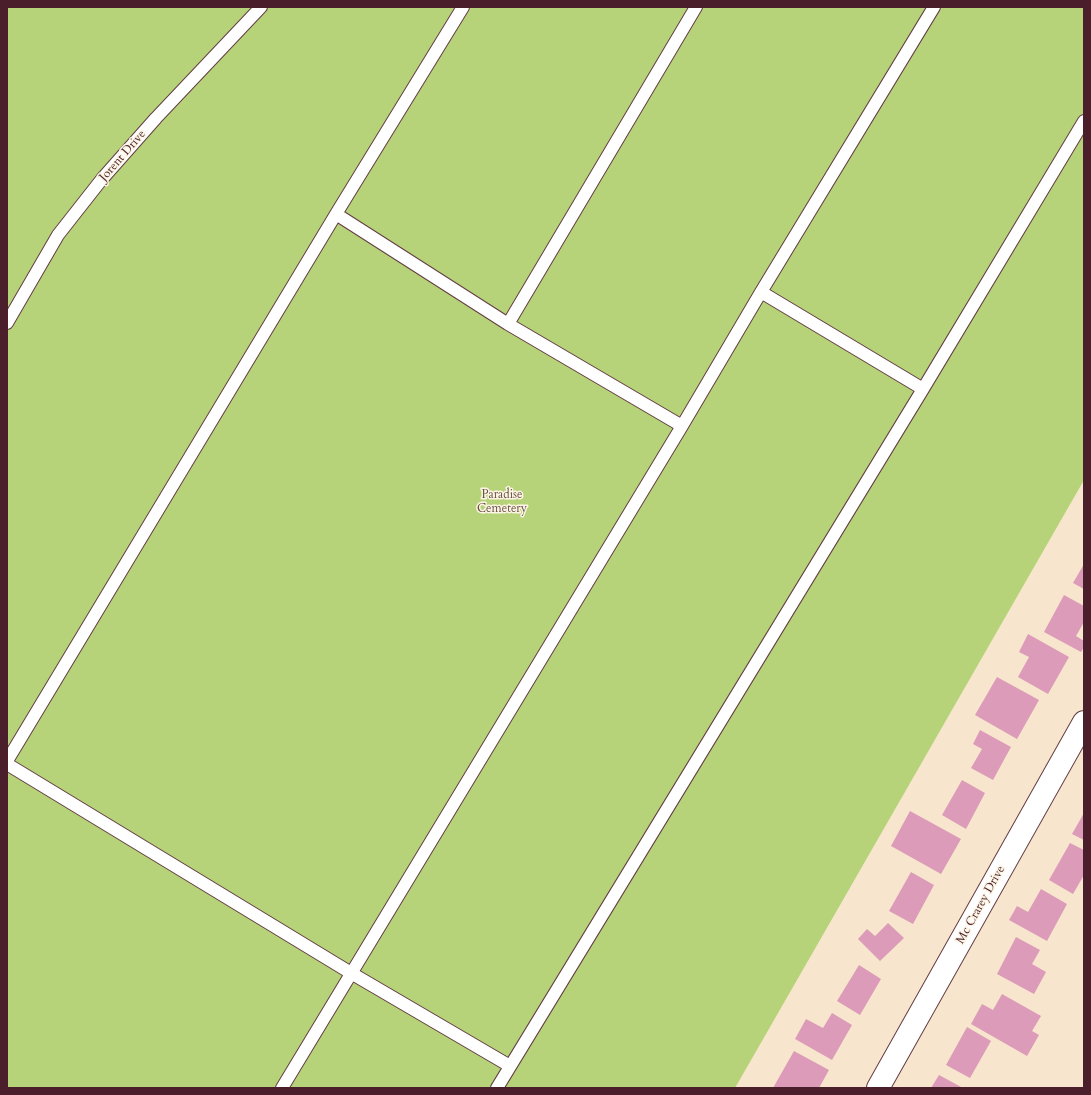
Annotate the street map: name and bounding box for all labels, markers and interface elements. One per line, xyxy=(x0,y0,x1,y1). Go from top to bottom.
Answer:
street label: Jorent Drive xyxy=(97,127,149,185)
park label: Paradise Cemetery xyxy=(477,488,527,516)
street label: Mc Crarey Drive xyxy=(954,863,1008,947)

